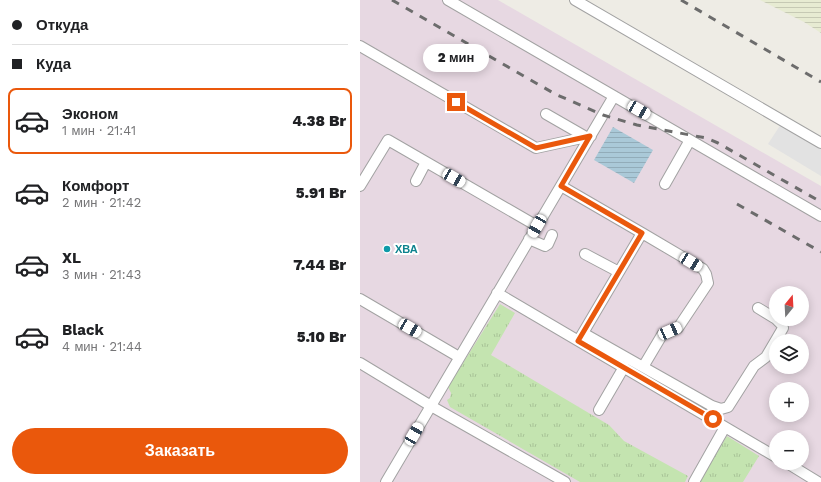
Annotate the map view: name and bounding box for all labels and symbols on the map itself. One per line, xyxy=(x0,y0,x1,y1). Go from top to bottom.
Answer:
callout: 2 мин xyxy=(423,44,489,72)
route end xyxy=(447,93,465,111)
car xyxy=(626,99,652,121)
car xyxy=(441,167,467,189)
car xyxy=(526,213,548,239)
place label: ХВА xyxy=(395,243,418,256)
marker: ХВА xyxy=(382,244,392,254)
car xyxy=(678,251,704,273)
north arrow xyxy=(769,286,809,326)
car xyxy=(397,317,423,339)
car xyxy=(657,321,683,341)
route start xyxy=(704,410,722,428)
car xyxy=(403,421,425,447)

